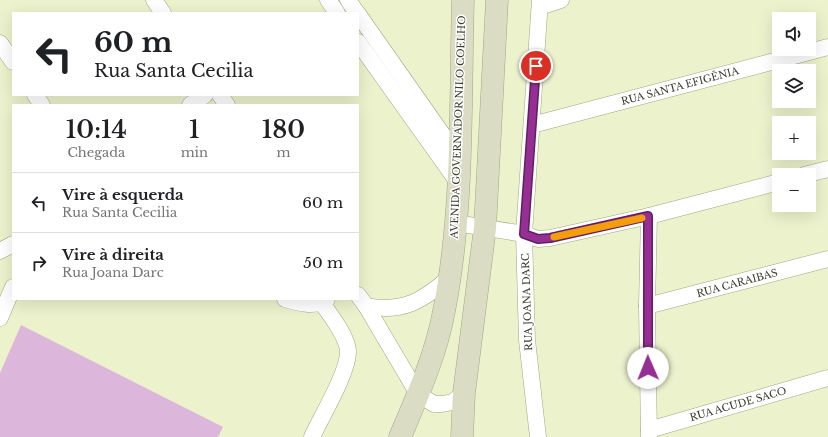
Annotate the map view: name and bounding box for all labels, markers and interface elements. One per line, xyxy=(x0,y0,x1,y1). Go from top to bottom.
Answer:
map controls xyxy=(772,12,816,212)
button: sound xyxy=(772,12,816,56)
street label: AVENIDA GOVERNADOR NILO COELHO xyxy=(448,15,468,240)
text: 60 m xyxy=(94,25,172,60)
icon: left xyxy=(28,28,80,80)
pin xyxy=(519,49,553,83)
icon: arrive xyxy=(525,55,547,77)
text: Rua Santa Cecilia xyxy=(94,60,253,82)
street label: RUA SANTA EFIGÊNIA xyxy=(619,63,741,108)
button: layers xyxy=(772,64,816,108)
text: 10:14 xyxy=(66,115,127,144)
text: 1 xyxy=(189,115,200,144)
text: 180 xyxy=(262,115,305,144)
button: + xyxy=(772,116,816,160)
text: Chegada xyxy=(67,144,125,161)
text: min xyxy=(181,144,208,161)
text: m xyxy=(276,144,290,161)
button: − xyxy=(772,168,816,212)
text: Vire à esquerda xyxy=(62,185,184,204)
icon: left xyxy=(28,192,50,214)
text: 60 m xyxy=(302,193,343,212)
text: Rua Santa Cecilia xyxy=(62,204,177,221)
text: Vire à direita xyxy=(62,245,164,264)
icon: right xyxy=(28,252,50,274)
text: 50 m xyxy=(303,253,343,272)
street label: RUA JOANA DARC xyxy=(519,253,535,351)
text: Rua Joana Darc xyxy=(62,264,164,281)
street label: RUA CARAIBAS xyxy=(695,266,779,300)
position arrow xyxy=(627,347,669,389)
street label: RUA ACUDE SACO xyxy=(688,384,788,424)

